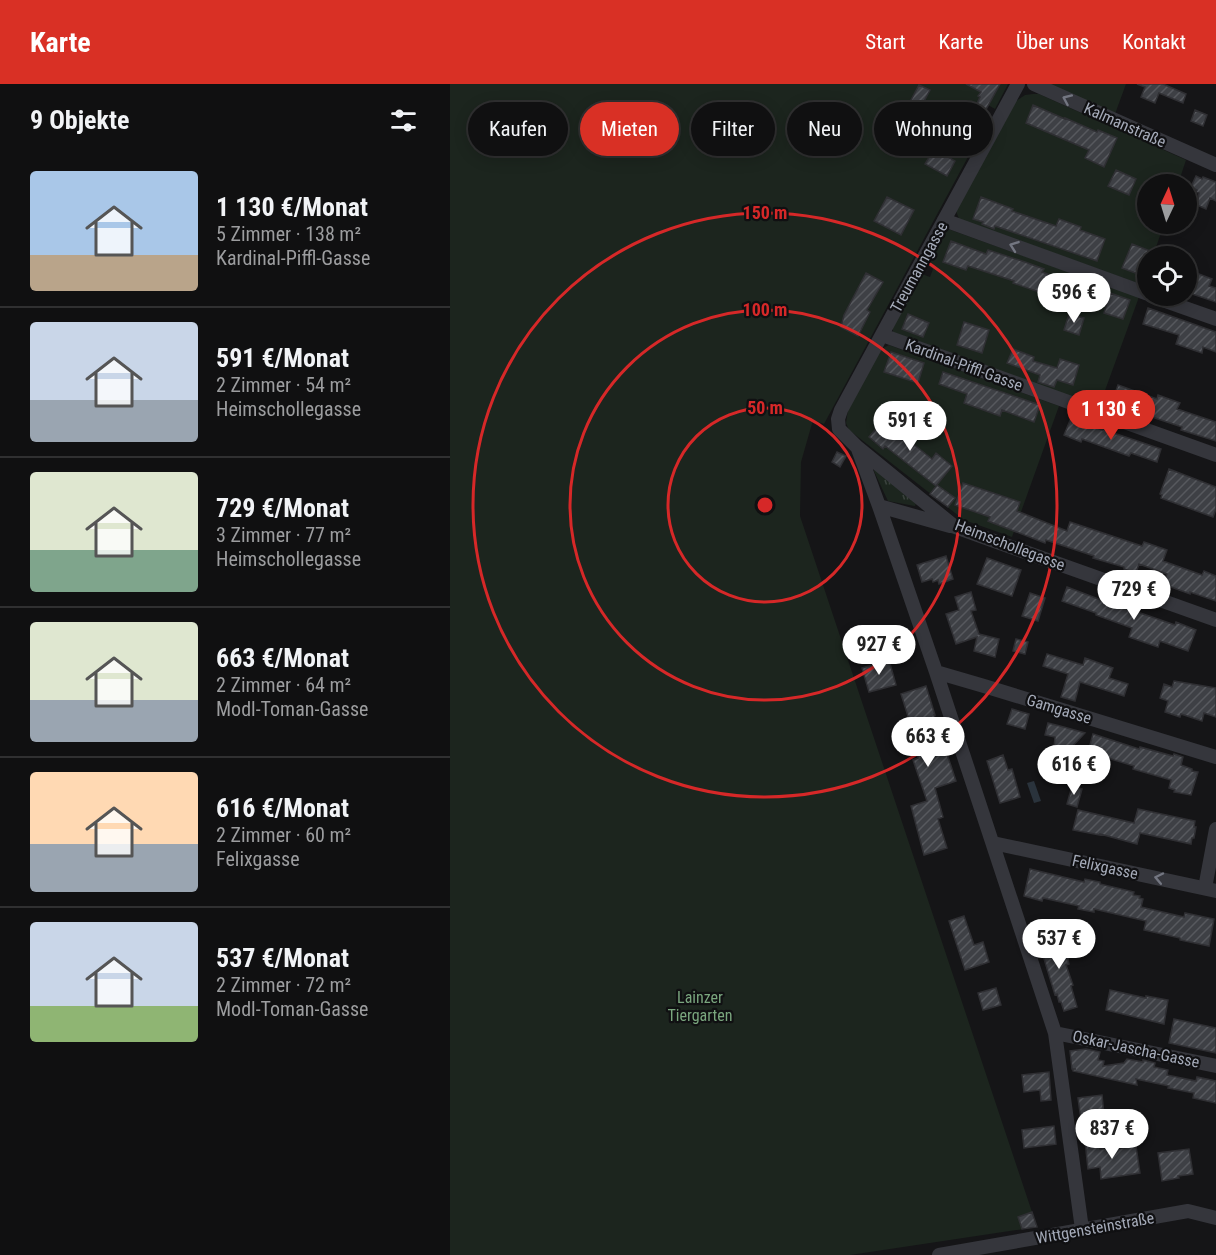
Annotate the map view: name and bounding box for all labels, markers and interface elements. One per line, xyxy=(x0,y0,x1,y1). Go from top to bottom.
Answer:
text: Karte xyxy=(30,26,91,59)
text: Start xyxy=(865,30,906,54)
text: Karte xyxy=(939,30,983,54)
text: Über uns xyxy=(1016,30,1089,54)
text: Kontakt xyxy=(1122,30,1186,54)
one-way arrow xyxy=(1062,94,1073,106)
street label: Kalmanstraße xyxy=(1081,98,1169,152)
chip: Kaufen xyxy=(468,102,568,156)
chip: Mieten xyxy=(580,102,679,156)
chip: Filter xyxy=(691,102,775,156)
chip: Neu xyxy=(787,102,862,156)
chip: Wohnung xyxy=(874,102,993,156)
icon: filters xyxy=(387,104,420,137)
text: 9 Objekte xyxy=(30,105,129,135)
north arrow xyxy=(1137,174,1197,234)
map controls xyxy=(1137,174,1197,306)
text: 1 130 €/Monat xyxy=(216,192,368,222)
icon: home xyxy=(78,195,150,267)
text: 150 m xyxy=(743,202,787,223)
street label: Treumanngasse xyxy=(886,218,952,316)
text: 5 Zimmer · 138 m² xyxy=(216,222,361,246)
one-way arrow xyxy=(1009,240,1019,253)
text: Kardinal-Piffl-Gasse xyxy=(216,246,370,270)
button: locate xyxy=(1137,246,1197,306)
pin: 596 € xyxy=(1032,273,1116,324)
text: 596 € xyxy=(1051,280,1097,304)
text: 100 m xyxy=(743,299,787,320)
street label: Kardinal-Piffl-Gasse xyxy=(903,335,1025,395)
text: 591 €/Monat xyxy=(216,343,349,373)
icon: home xyxy=(78,346,150,418)
text: 2 Zimmer · 54 m² xyxy=(216,373,351,397)
pin: 1 130 € xyxy=(1056,390,1166,441)
text: Heimschollegasse xyxy=(216,397,361,421)
text: 50 m xyxy=(747,397,783,418)
text: 1 130 € xyxy=(1081,397,1141,421)
pin: 591 € xyxy=(868,401,952,452)
text: 591 € xyxy=(887,408,933,432)
text: 729 €/Monat xyxy=(216,493,349,523)
centre of rings xyxy=(755,495,775,515)
icon: home xyxy=(78,496,150,568)
street label: Heimschollegasse xyxy=(952,515,1068,575)
text: 3 Zimmer · 77 m² xyxy=(216,523,351,547)
text: Heimschollegasse xyxy=(216,547,361,571)
pin: 729 € xyxy=(1092,570,1176,621)
text: 729 € xyxy=(1111,577,1157,601)
pin: 927 € xyxy=(837,625,921,676)
text: 927 € xyxy=(856,632,902,656)
text: 663 €/Monat xyxy=(216,643,349,673)
icon: home xyxy=(78,646,150,718)
text: 2 Zimmer · 64 m² xyxy=(216,673,351,697)
street label: Gamgasse xyxy=(1024,690,1094,728)
text: Modl-Toman-Gasse xyxy=(216,697,368,721)
pin: 663 € xyxy=(886,717,970,768)
text: 663 € xyxy=(905,724,951,748)
pin: 616 € xyxy=(1032,745,1116,796)
text: 616 € xyxy=(1051,752,1097,776)
text: 616 €/Monat xyxy=(216,793,349,823)
icon: home xyxy=(78,796,150,868)
text: 2 Zimmer · 60 m² xyxy=(216,823,351,847)
text: Felixgasse xyxy=(216,847,300,871)
street label: Felixgasse xyxy=(1070,851,1140,883)
one-way arrow xyxy=(1154,873,1164,886)
pin: 537 € xyxy=(1017,919,1101,970)
text: 537 € xyxy=(1036,926,1082,950)
text: 537 €/Monat xyxy=(216,943,349,973)
icon: home xyxy=(78,946,150,1018)
text: 2 Zimmer · 72 m² xyxy=(216,973,351,997)
park label: Lainzer Tiergarten xyxy=(667,988,733,1025)
text: Modl-Toman-Gasse xyxy=(216,997,368,1021)
street label: Oskar-Jascha-Gasse xyxy=(1071,1026,1201,1072)
pin: 837 € xyxy=(1070,1109,1154,1160)
text: 837 € xyxy=(1089,1116,1135,1140)
street label: Wittgensteinstraße xyxy=(1034,1208,1156,1248)

